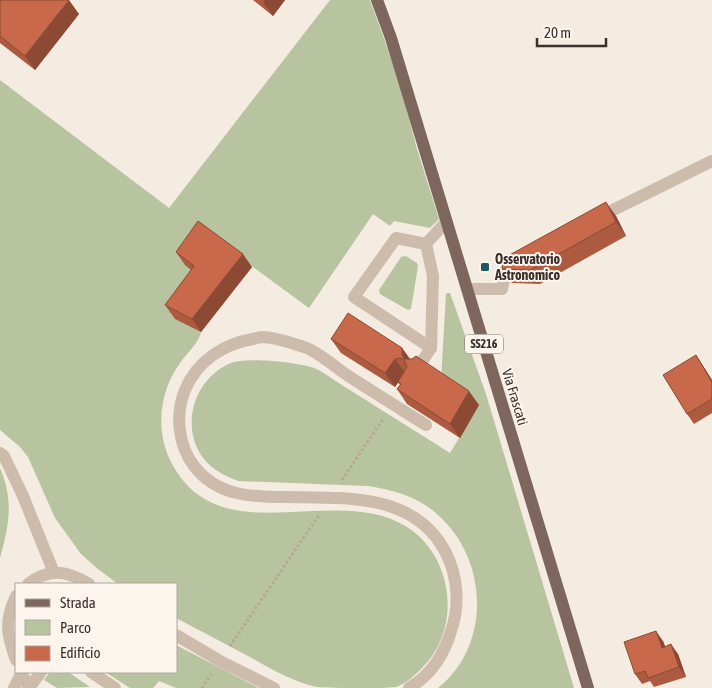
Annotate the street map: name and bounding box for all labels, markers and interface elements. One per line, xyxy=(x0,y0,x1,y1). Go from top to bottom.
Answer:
scale bar xyxy=(537,15,606,47)
text: 20 m xyxy=(544,24,571,41)
place label: Osservatorio Astronomico xyxy=(494,251,561,283)
marker: Osservatorio Astronomico xyxy=(479,261,491,273)
road number: SS216 xyxy=(465,334,503,354)
street label: Via Frascati xyxy=(499,367,531,427)
legend xyxy=(15,583,178,673)
text: Strada xyxy=(60,594,96,611)
text: Parco xyxy=(60,619,91,636)
text: Edificio xyxy=(60,644,101,661)

